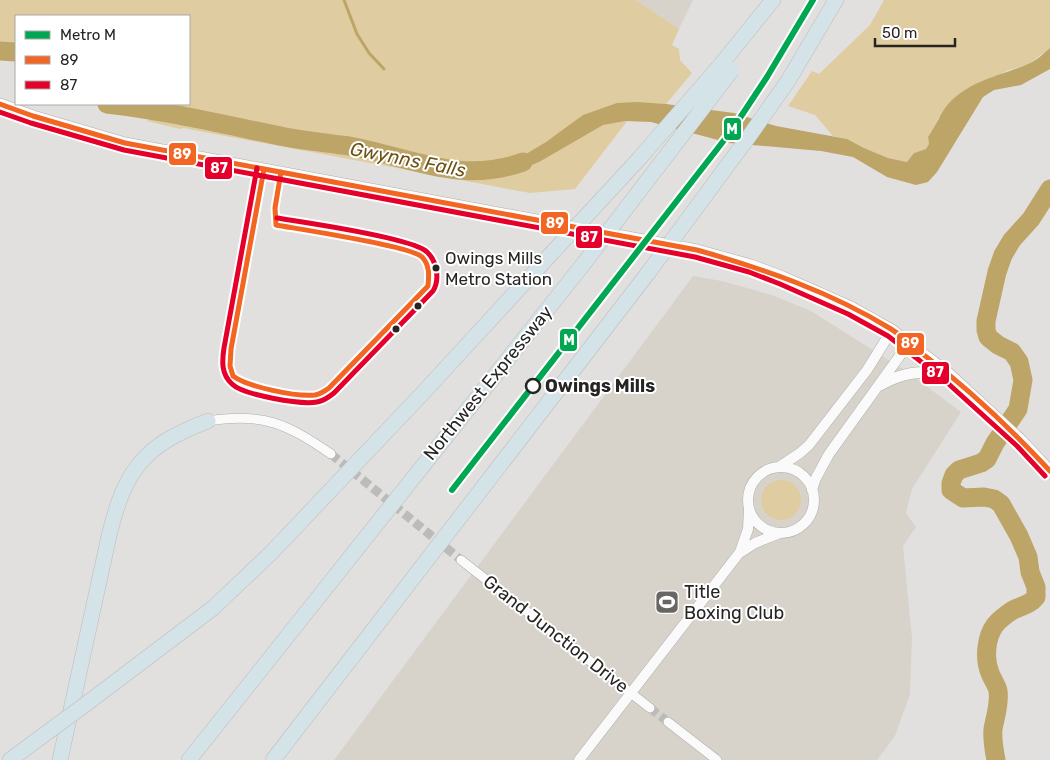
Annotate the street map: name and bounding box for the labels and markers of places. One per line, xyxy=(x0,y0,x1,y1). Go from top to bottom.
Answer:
place label: Owings Mills Metro Station xyxy=(445,248,552,289)
marker: Owings Mills Metro Station xyxy=(431,263,441,273)
unlabelled marker xyxy=(413,301,423,311)
unlabelled marker xyxy=(391,324,401,334)
place label: Owings Mills xyxy=(545,375,655,397)
marker: Owings Mills xyxy=(525,378,541,394)
place label: Title Boxing Club xyxy=(684,581,784,624)
sports icon: Title Boxing Club xyxy=(654,589,680,615)

